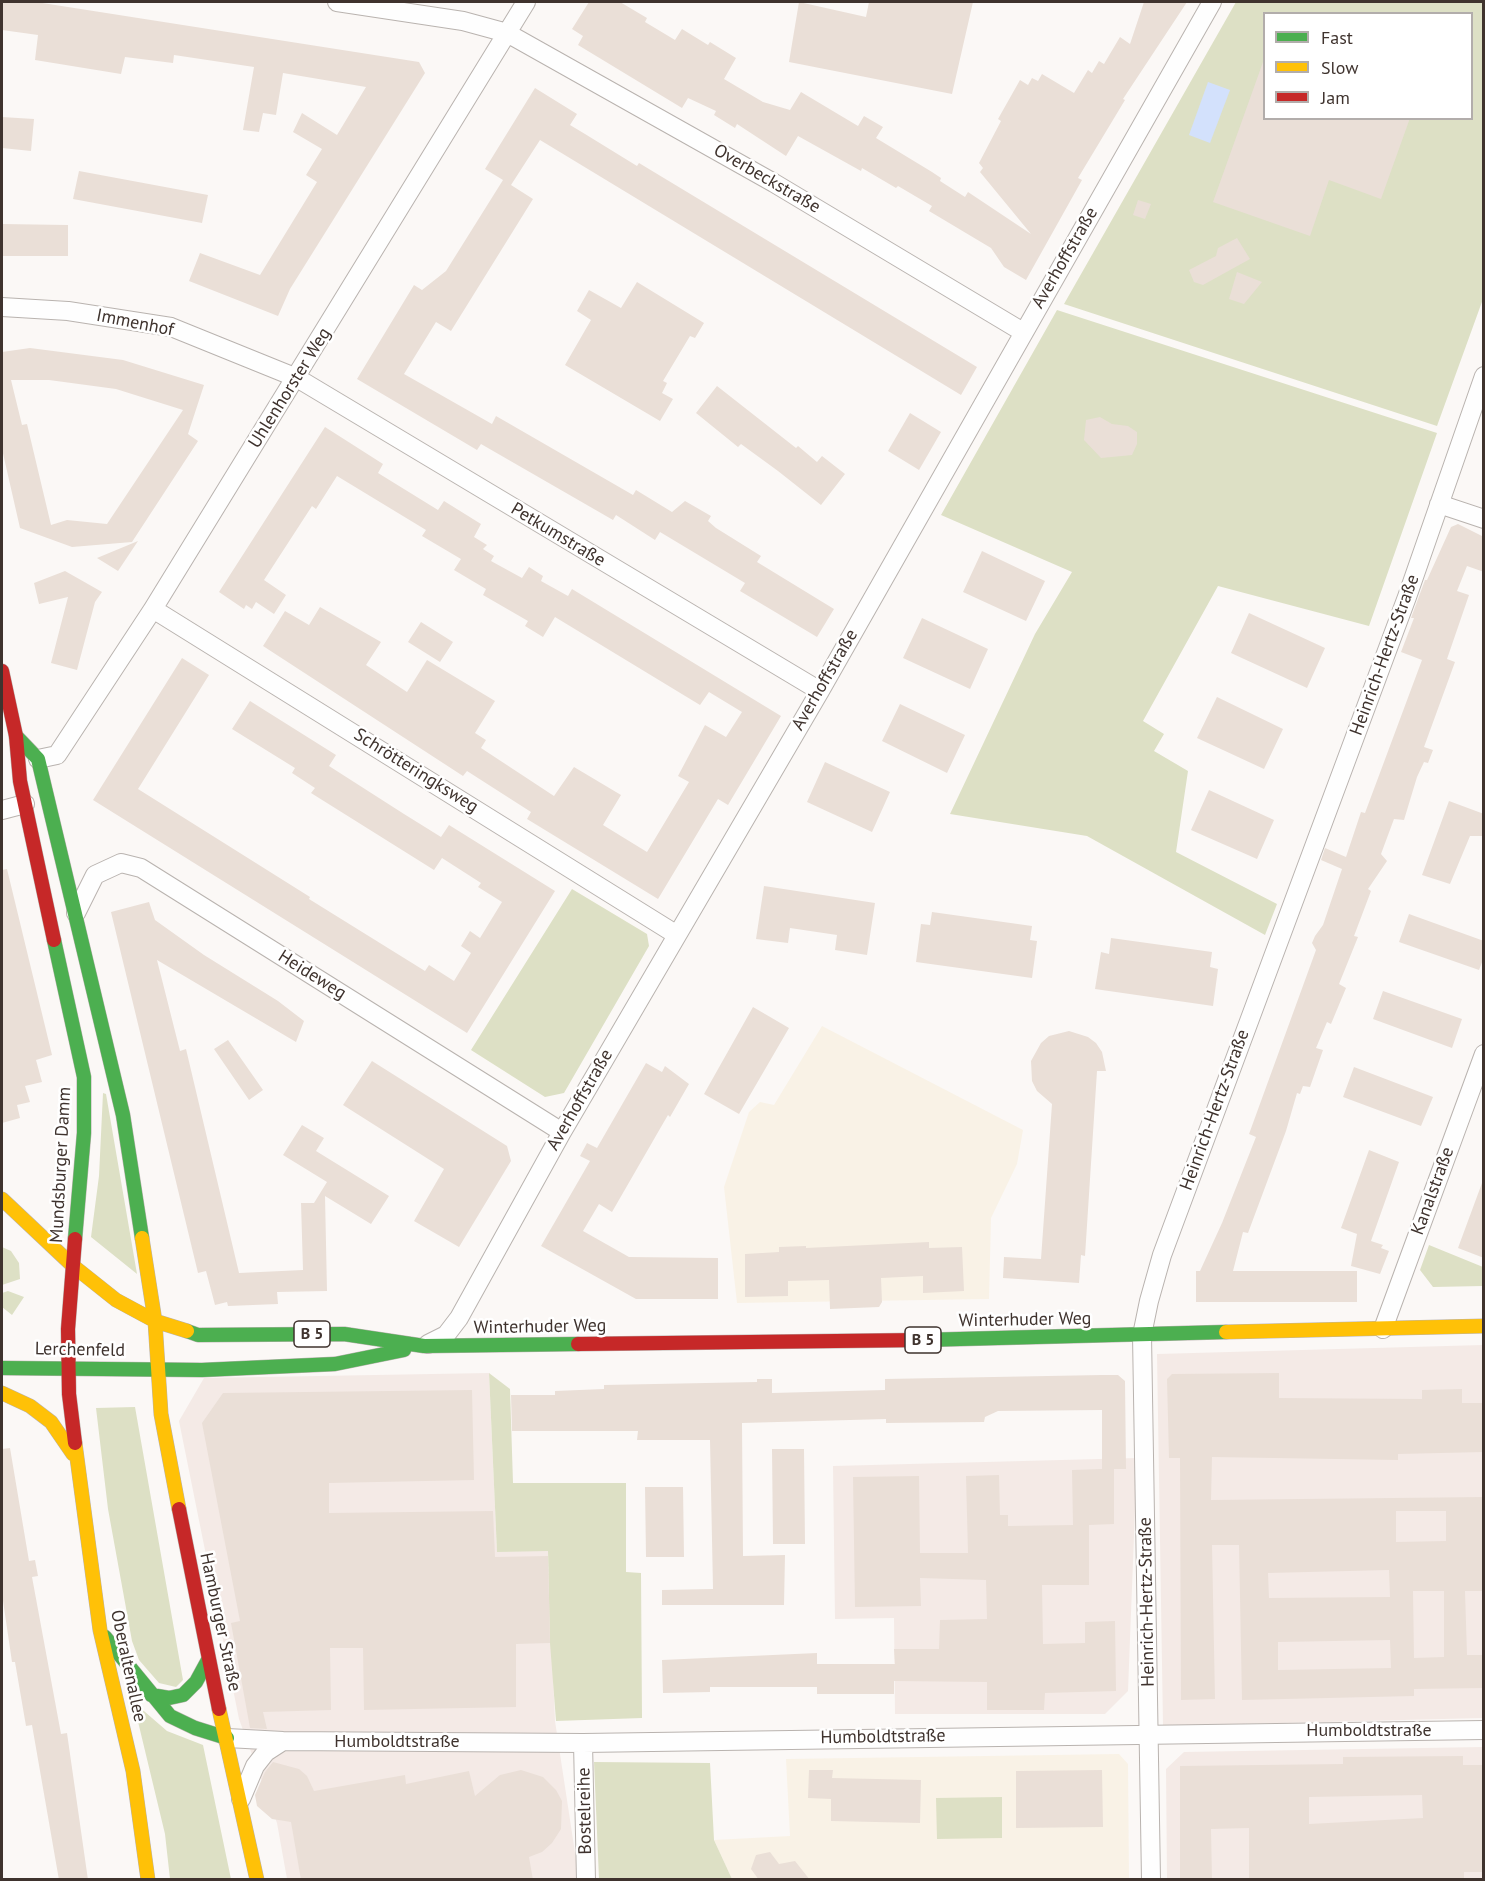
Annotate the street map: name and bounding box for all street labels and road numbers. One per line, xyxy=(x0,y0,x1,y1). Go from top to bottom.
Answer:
street label: Overbeckstraße xyxy=(710,140,824,218)
street label: Averhoffstraße xyxy=(1027,204,1103,312)
street label: Immenhof xyxy=(94,305,176,341)
street label: Uhlenhorster Weg xyxy=(244,324,336,452)
street label: Petkumstraße xyxy=(507,498,609,572)
street label: Heinrich-Hertz-Straße xyxy=(1346,572,1424,738)
street label: Averhoffstraße xyxy=(787,626,863,734)
street label: Schrötteringksweg xyxy=(350,724,482,818)
street label: Heideweg xyxy=(274,946,350,1004)
street label: Heinrich-Hertz-Straße xyxy=(1176,1027,1254,1193)
street label: Averhoffstraße xyxy=(542,1046,618,1154)
street label: Mundsburger Damm xyxy=(46,1086,76,1244)
street label: Kanalstraße xyxy=(1407,1144,1459,1238)
street label: Winterhuder Weg xyxy=(958,1308,1092,1332)
street label: Winterhuder Weg xyxy=(473,1315,607,1339)
road number: B 5 xyxy=(294,1321,330,1347)
road number: B 5 xyxy=(905,1327,941,1353)
street label: Lerchenfeld xyxy=(35,1338,125,1362)
street label: Heinrich-Hertz-Straße xyxy=(1135,1517,1159,1687)
street label: Hamburger Straße xyxy=(195,1551,245,1693)
street label: Oberaltenallee xyxy=(106,1608,150,1724)
street label: Humboldtstraße xyxy=(1306,1720,1432,1742)
street label: Humboldtstraße xyxy=(820,1725,946,1749)
street label: Humboldtstraße xyxy=(334,1731,460,1753)
street label: Bostelreihe xyxy=(573,1767,597,1855)

